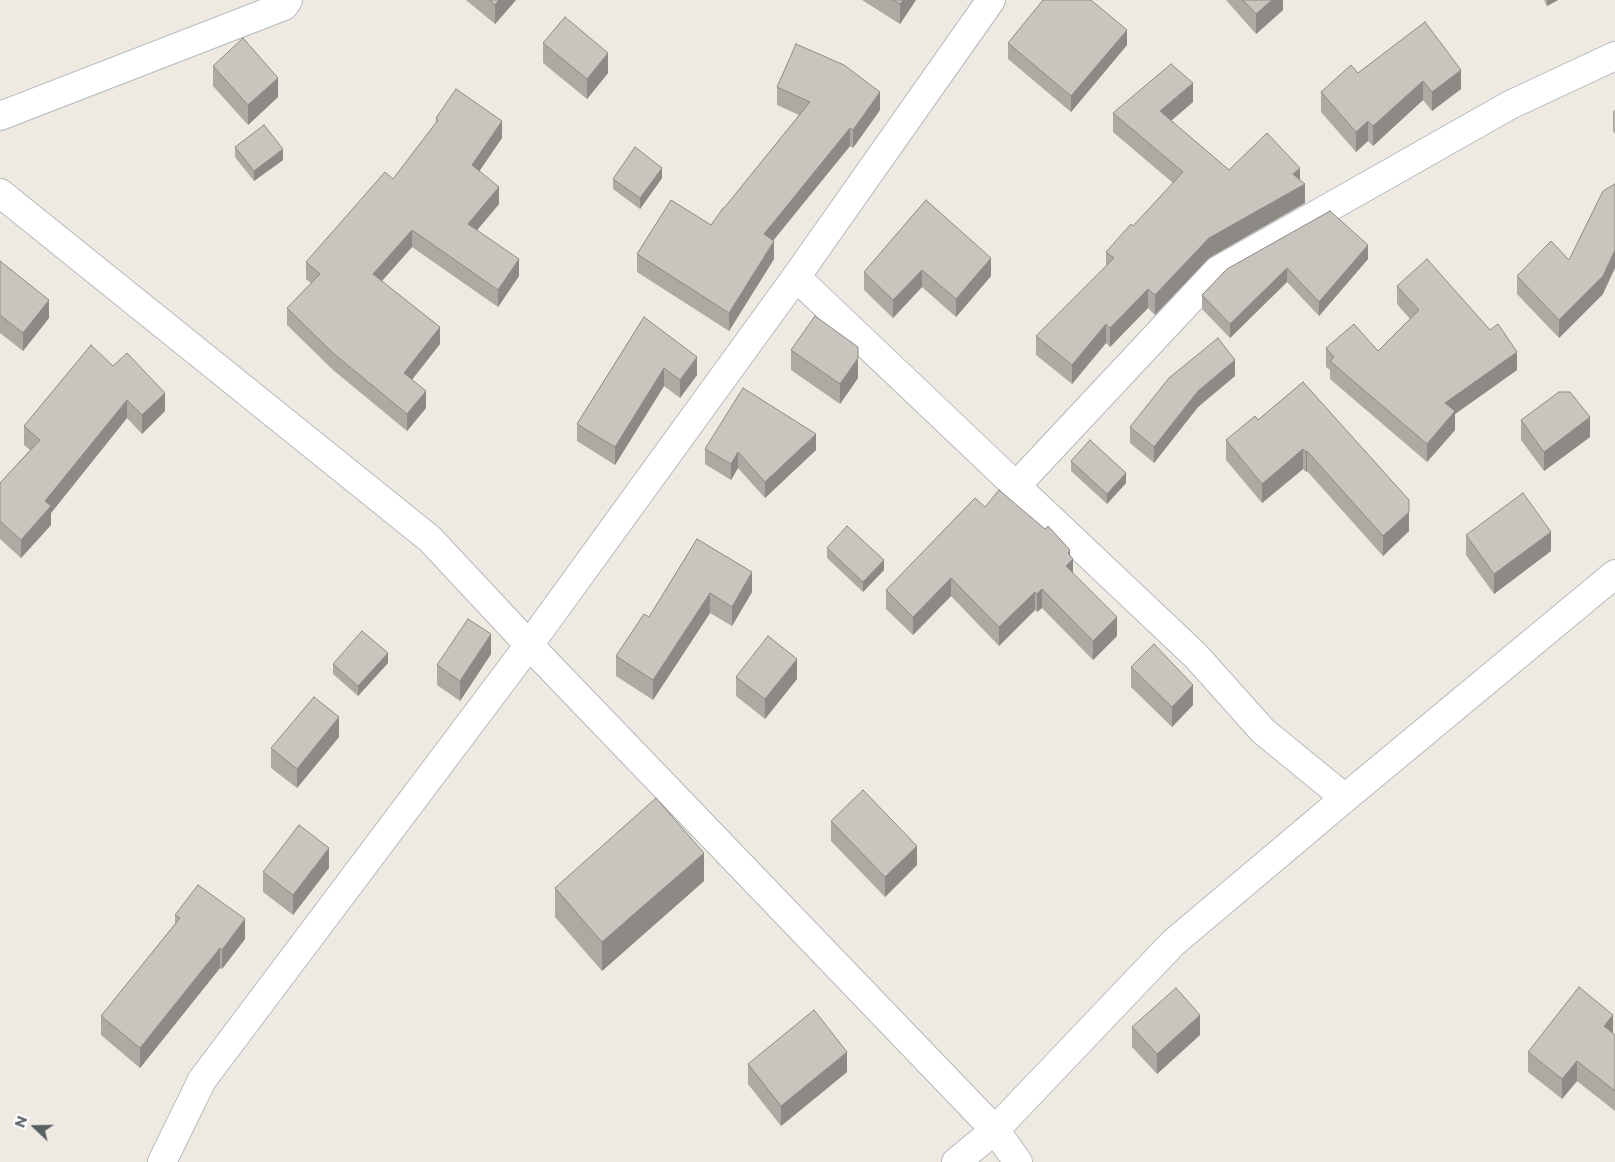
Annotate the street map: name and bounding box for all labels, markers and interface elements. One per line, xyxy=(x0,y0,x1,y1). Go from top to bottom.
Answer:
north arrow xyxy=(10,1102,60,1152)
text: N xyxy=(11,1113,31,1130)

